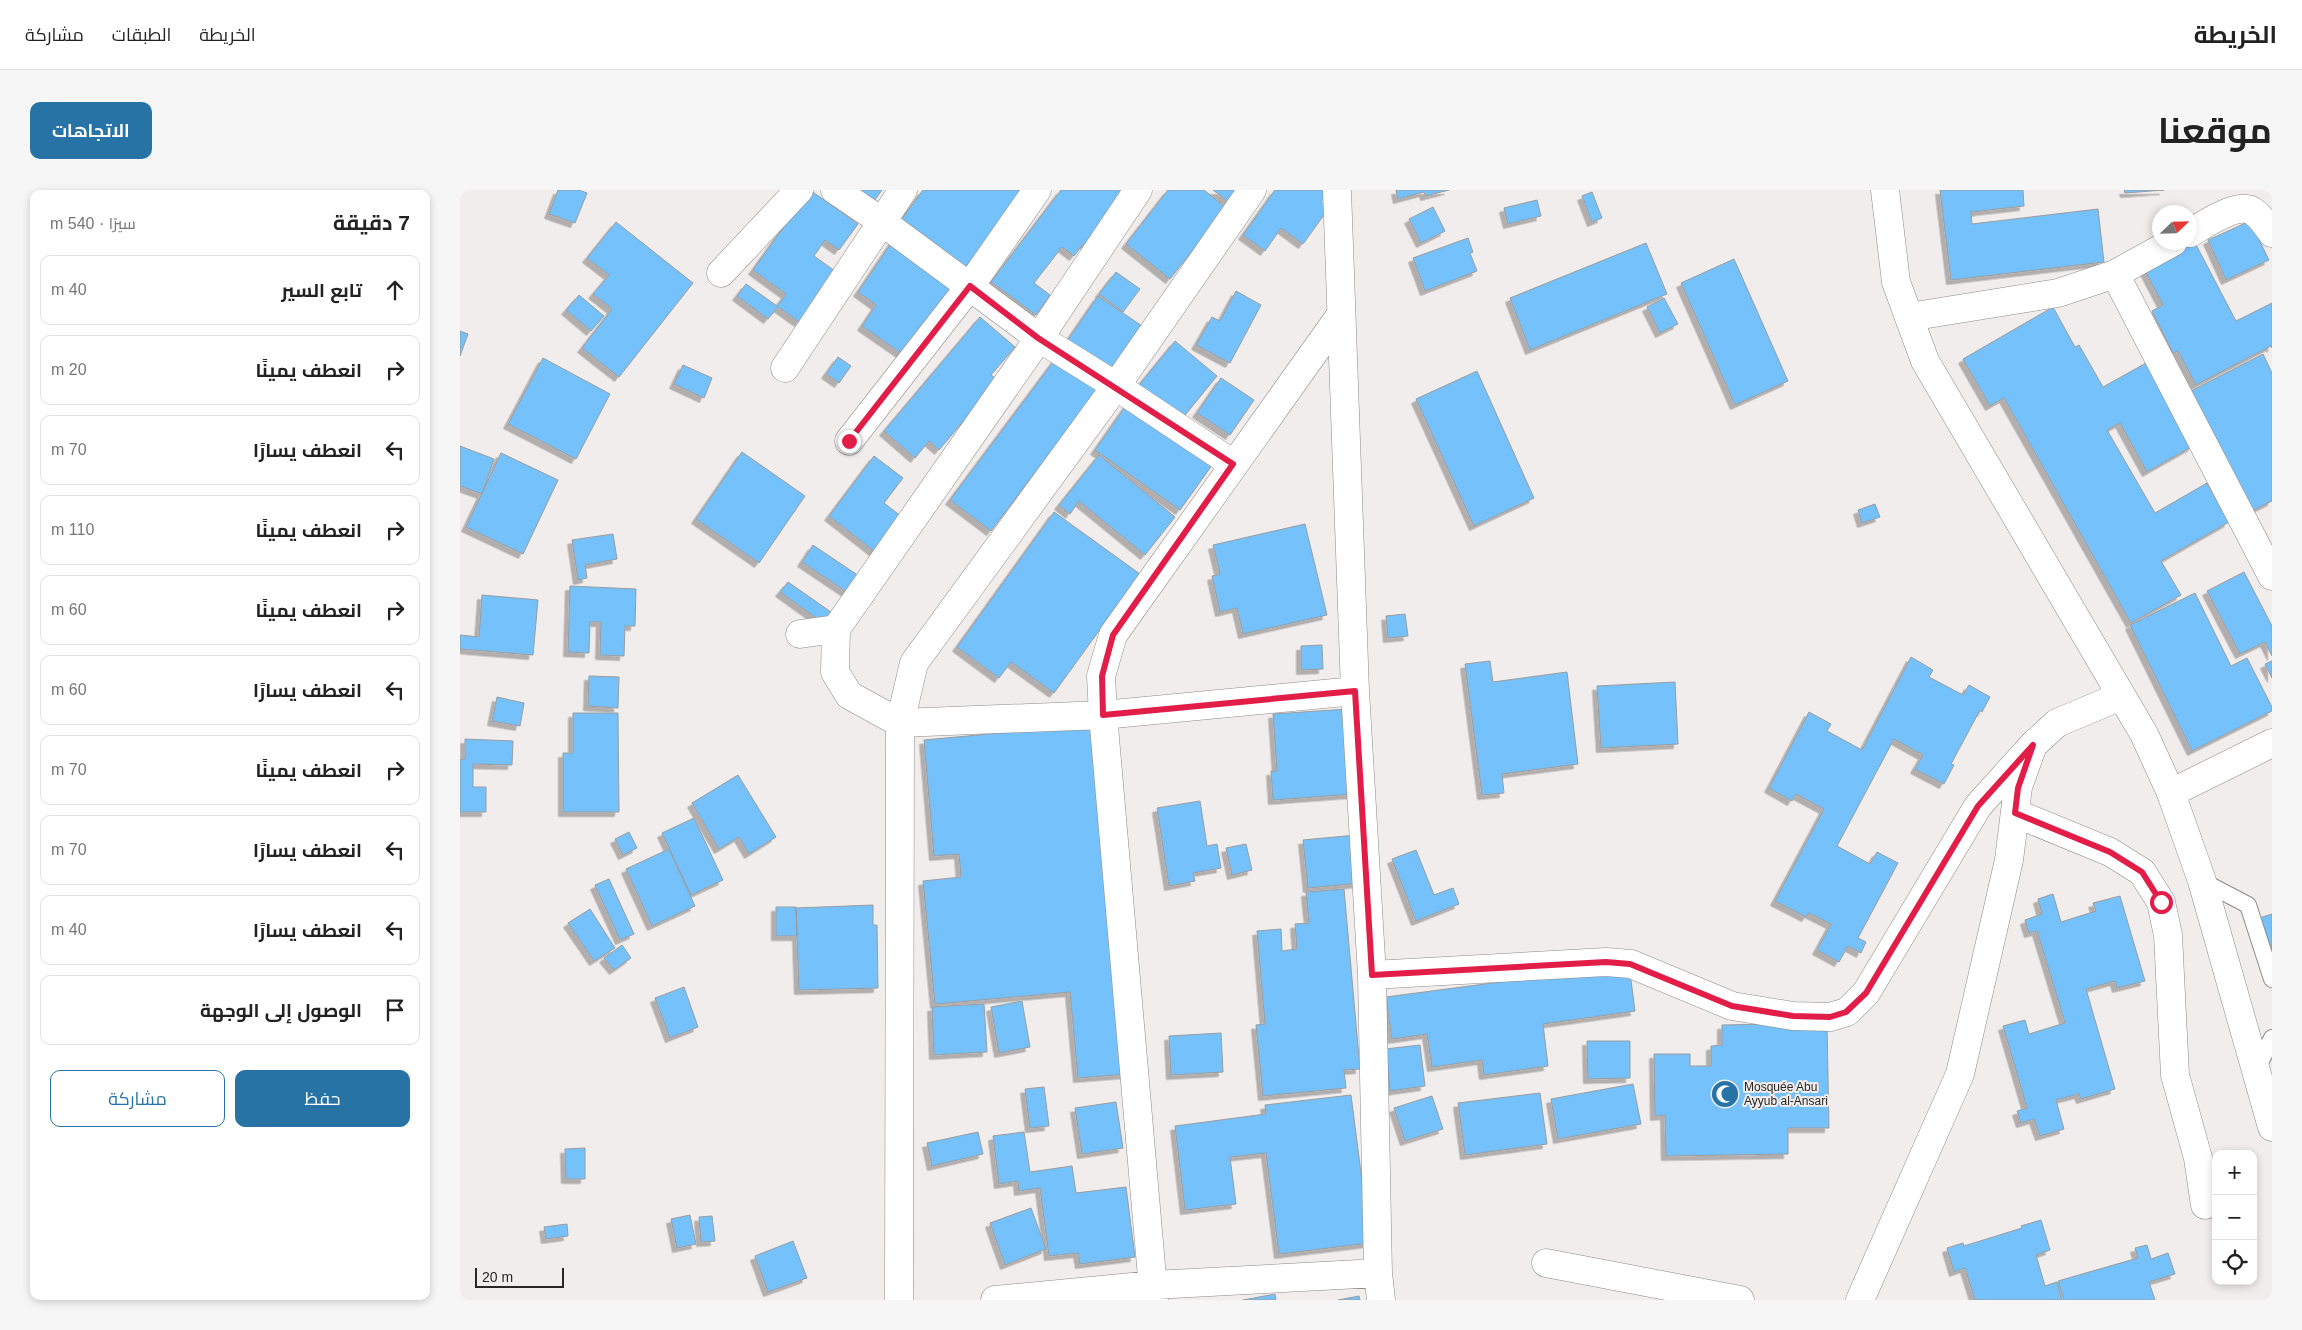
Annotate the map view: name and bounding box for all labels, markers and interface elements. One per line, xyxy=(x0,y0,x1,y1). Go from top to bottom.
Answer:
text: الخريطة xyxy=(2194,21,2277,48)
text: مشاركة xyxy=(25,25,84,45)
text: الطبقات xyxy=(112,25,171,45)
text: الخريطة xyxy=(199,25,256,45)
button: الاتجاهات xyxy=(30,102,152,159)
text: موقعنا xyxy=(2158,111,2272,150)
north arrow xyxy=(2152,205,2197,250)
text: 7 دقيقة xyxy=(333,211,410,234)
text: سيرًا · 540 m xyxy=(50,215,136,232)
icon: ahead xyxy=(381,276,409,304)
text: تابع السير xyxy=(281,280,362,301)
text: 40 m xyxy=(51,281,87,298)
icon: right xyxy=(381,356,409,384)
text: انعطف يمينًا xyxy=(255,360,362,381)
text: 20 m xyxy=(51,361,87,378)
route end xyxy=(838,430,861,453)
icon: left xyxy=(381,436,409,464)
text: انعطف يسارًا xyxy=(253,440,362,461)
text: 70 m xyxy=(51,441,87,458)
icon: right xyxy=(381,516,409,544)
text: انعطف يمينًا xyxy=(255,520,362,541)
text: 110 m xyxy=(51,521,94,538)
icon: right xyxy=(381,596,409,624)
text: انعطف يمينًا xyxy=(255,600,362,621)
text: 60 m xyxy=(51,601,87,618)
icon: left xyxy=(381,676,409,704)
text: انعطف يسارًا xyxy=(253,680,362,701)
text: 60 m xyxy=(51,681,87,698)
icon: right xyxy=(381,756,409,784)
text: انعطف يمينًا xyxy=(255,760,362,781)
text: 70 m xyxy=(51,761,87,778)
icon: left xyxy=(381,836,409,864)
text: انعطف يسارًا xyxy=(253,840,362,861)
text: 70 m xyxy=(51,841,87,858)
route start xyxy=(2150,891,2173,914)
icon: left xyxy=(381,916,409,944)
text: انعطف يسارًا xyxy=(253,920,362,941)
text: 40 m xyxy=(51,921,87,938)
icon: arrive xyxy=(381,996,409,1024)
text: الوصول إلى الوجهة xyxy=(200,1000,362,1021)
button: مشاركة xyxy=(50,1070,225,1127)
button: حفظ xyxy=(235,1070,410,1127)
mosque icon: Mosquée Abu Ayyub al-Ansari xyxy=(1710,1079,1740,1109)
place label: Mosquée Abu Ayyub al-Ansari xyxy=(1744,1080,1828,1108)
map controls xyxy=(2212,1150,2257,1285)
button: + xyxy=(2212,1150,2257,1195)
button: − xyxy=(2212,1195,2257,1240)
button: locate xyxy=(2212,1240,2257,1285)
scale bar xyxy=(475,1265,564,1288)
text: 20 m xyxy=(482,1269,513,1285)

